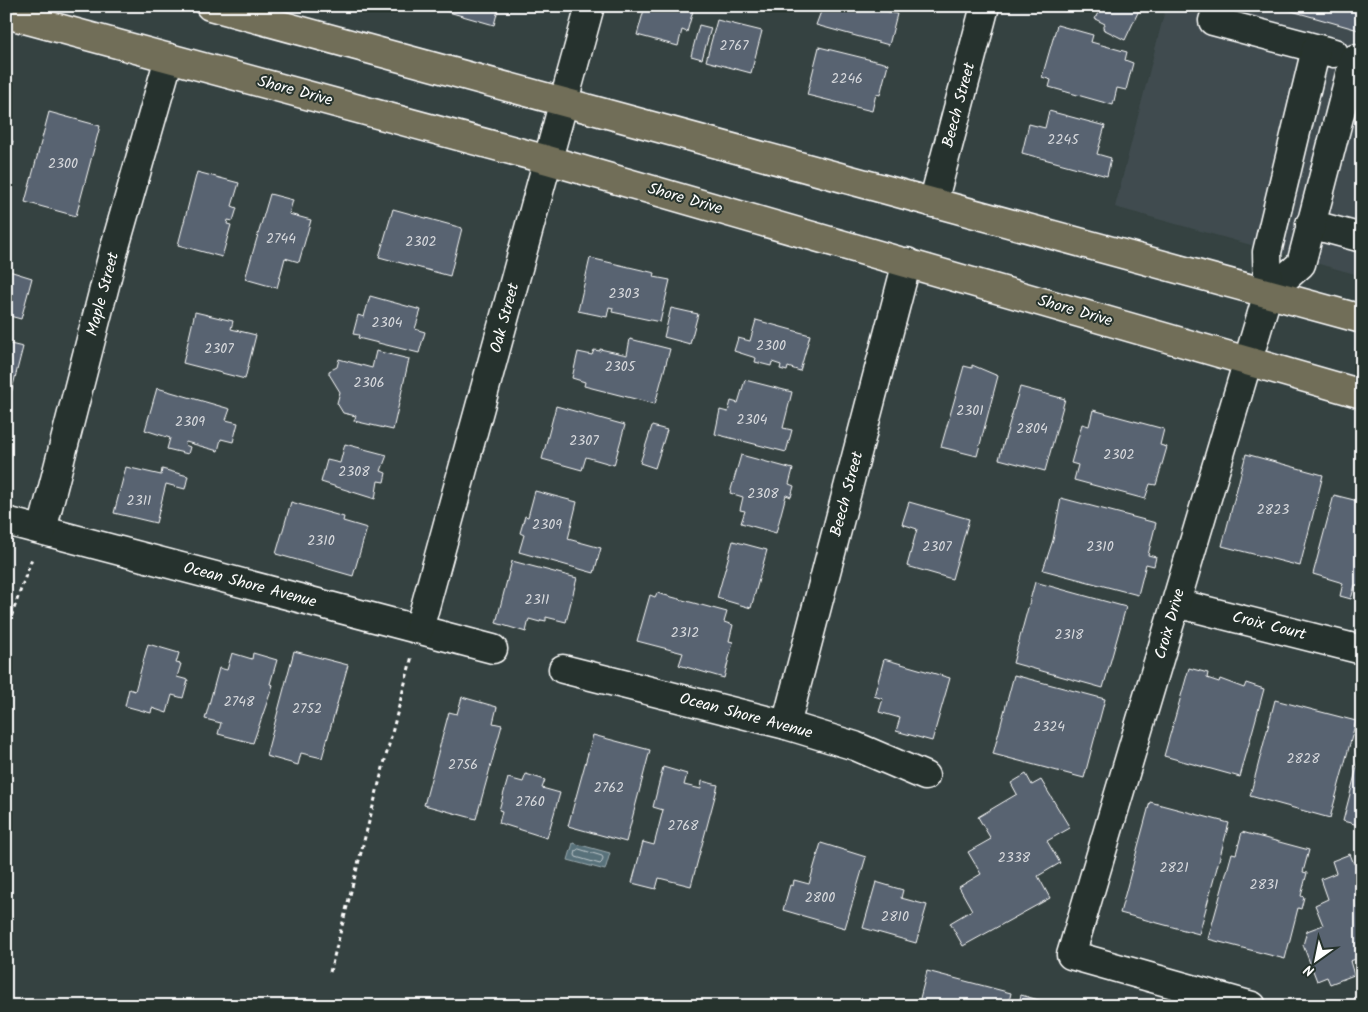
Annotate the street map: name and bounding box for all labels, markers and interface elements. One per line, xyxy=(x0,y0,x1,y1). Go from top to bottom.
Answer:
house number: 2767 xyxy=(720,35,749,57)
street label: Beech Street xyxy=(936,59,983,150)
house number: 2246 xyxy=(831,68,863,90)
street label: Shore Drive xyxy=(255,69,335,113)
house number: 2245 xyxy=(1047,129,1080,151)
house number: 2300 xyxy=(48,153,78,175)
street label: Shore Drive xyxy=(645,176,725,222)
house number: 2744 xyxy=(266,228,296,250)
house number: 2302 xyxy=(405,231,437,253)
street label: Maple Street xyxy=(80,249,126,339)
street label: Oak Street xyxy=(484,279,527,356)
house number: 2303 xyxy=(608,283,640,305)
street label: Shore Drive xyxy=(1035,288,1115,334)
house number: 2304 xyxy=(372,312,403,334)
house number: 2300 xyxy=(756,335,786,357)
house number: 2307 xyxy=(204,338,234,360)
house number: 2305 xyxy=(605,356,637,378)
house number: 2306 xyxy=(354,372,384,394)
house number: 2301 xyxy=(956,400,984,422)
house number: 2304 xyxy=(737,409,768,431)
house number: 2309 xyxy=(175,411,205,433)
house number: 2804 xyxy=(1016,418,1048,440)
house number: 2307 xyxy=(569,430,599,452)
house number: 2302 xyxy=(1103,444,1135,466)
street label: Beech Street xyxy=(824,448,871,539)
house number: 2308 xyxy=(338,461,370,483)
house number: 2308 xyxy=(747,483,779,505)
house number: 2311 xyxy=(127,490,151,512)
house number: 2823 xyxy=(1257,499,1289,521)
house number: 2309 xyxy=(532,514,562,536)
house number: 2310 xyxy=(307,530,335,552)
house number: 2307 xyxy=(922,536,952,558)
house number: 2310 xyxy=(1086,536,1114,558)
street label: Ocean Shore Avenue xyxy=(181,555,319,615)
street label: Croix Drive xyxy=(1148,586,1192,662)
house number: 2311 xyxy=(525,589,549,611)
street label: Croix Court xyxy=(1229,605,1309,647)
house number: 2312 xyxy=(671,622,699,644)
house number: 2318 xyxy=(1055,624,1084,646)
street label: Ocean Shore Avenue xyxy=(677,686,815,746)
house number: 2748 xyxy=(224,691,255,713)
house number: 2752 xyxy=(292,698,322,720)
house number: 2324 xyxy=(1033,716,1065,738)
house number: 2828 xyxy=(1286,748,1320,770)
house number: 2756 xyxy=(448,754,478,776)
house number: 2762 xyxy=(594,777,624,799)
house number: 2760 xyxy=(515,791,545,813)
house number: 2768 xyxy=(668,815,699,837)
house number: 2338 xyxy=(998,847,1031,869)
house number: 2821 xyxy=(1159,857,1189,879)
house number: 2831 xyxy=(1250,874,1278,896)
house number: 2800 xyxy=(805,887,835,909)
house number: 2810 xyxy=(881,906,909,928)
north arrow xyxy=(1290,934,1340,984)
text: N xyxy=(1300,958,1319,982)

